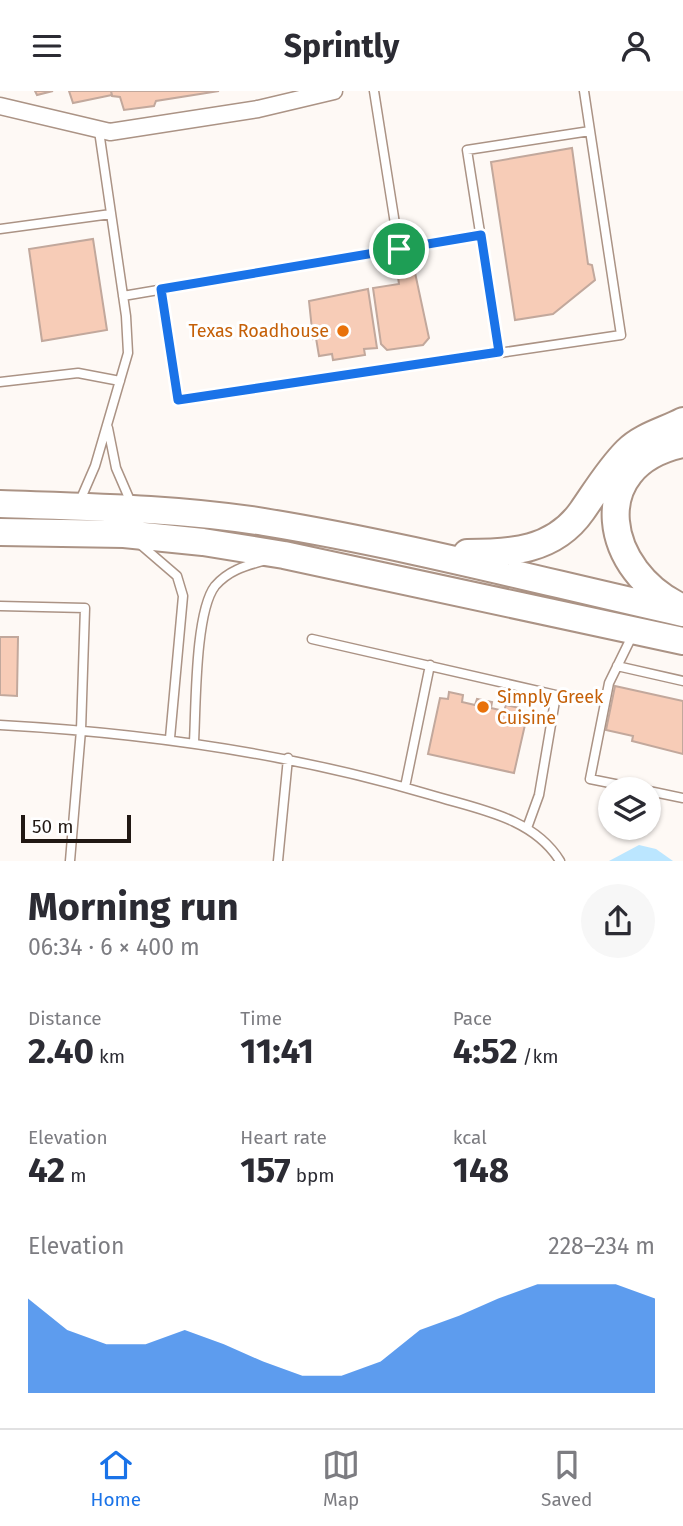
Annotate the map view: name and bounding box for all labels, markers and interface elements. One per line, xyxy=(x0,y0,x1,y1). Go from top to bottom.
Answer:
icon: menu xyxy=(28,27,66,65)
text: Sprintly xyxy=(284,27,399,65)
icon: person xyxy=(617,27,655,65)
pin xyxy=(369,219,429,279)
icon: arrive xyxy=(380,230,418,268)
place label: Texas Roadhouse xyxy=(189,320,329,342)
marker: Texas Roadhouse xyxy=(335,323,351,339)
place label: Simply Greek Cuisine xyxy=(497,686,604,729)
marker: Simply Greek Cuisine xyxy=(475,699,491,715)
map controls xyxy=(598,777,661,840)
button: layers xyxy=(598,777,661,840)
scale bar xyxy=(21,812,131,844)
text: 50 m xyxy=(32,815,73,838)
text: Morning run xyxy=(28,884,239,930)
button: share xyxy=(581,884,655,958)
text: 06:34 · 6 × 400 m xyxy=(28,933,200,961)
text: Distance xyxy=(28,1007,102,1030)
text: Time xyxy=(240,1007,282,1030)
text: Pace xyxy=(453,1007,492,1030)
text: 2.40 xyxy=(28,1030,94,1072)
text: 11:41 xyxy=(240,1030,314,1072)
text: 4:52 xyxy=(453,1030,517,1072)
text: km xyxy=(94,1045,125,1068)
text: /km xyxy=(517,1045,558,1068)
text: Elevation xyxy=(28,1126,108,1149)
text: Heart rate xyxy=(240,1126,327,1149)
text: kcal xyxy=(453,1126,487,1149)
text: 42 xyxy=(28,1149,65,1191)
text: 157 xyxy=(240,1149,291,1191)
text: 148 xyxy=(453,1149,509,1191)
text: m xyxy=(65,1164,87,1187)
text: bpm xyxy=(291,1164,335,1187)
text: Elevation xyxy=(28,1232,124,1260)
text: 228–234 m xyxy=(548,1232,655,1260)
tab: Home xyxy=(90,1446,141,1511)
tab: Map xyxy=(322,1446,360,1511)
tab: Saved xyxy=(541,1446,592,1511)

